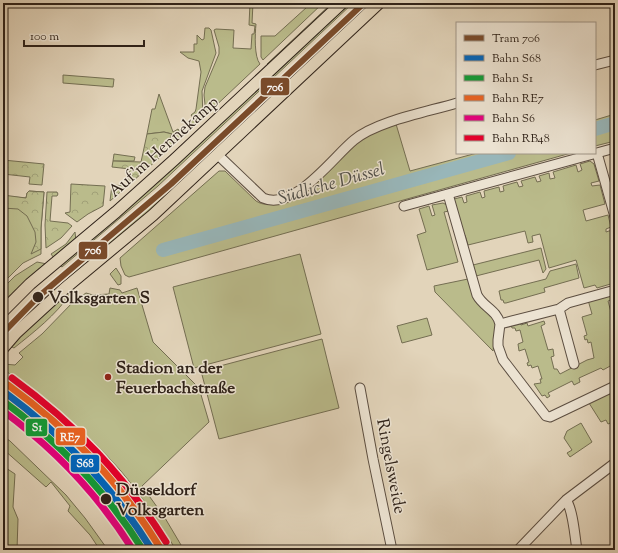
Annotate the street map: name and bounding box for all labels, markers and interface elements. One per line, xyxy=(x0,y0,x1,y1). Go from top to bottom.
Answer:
scale bar xyxy=(24,22,144,48)
legend xyxy=(456,22,596,154)
text: 100 m xyxy=(30,28,59,46)
text: Tram 706 xyxy=(492,30,540,48)
text: Bahn S68 xyxy=(492,50,541,68)
text: Bahn S1 xyxy=(492,70,533,88)
line badge: 706 xyxy=(260,77,290,96)
text: 706 xyxy=(267,80,284,96)
text: Bahn RE7 xyxy=(492,90,544,108)
street label: Auf'm Hennekamp xyxy=(104,91,225,204)
text: Bahn S6 xyxy=(492,110,535,128)
text: Bahn RB48 xyxy=(492,130,550,148)
water label: Südliche Düssel xyxy=(275,157,388,213)
line badge: 706 xyxy=(78,241,108,260)
text: 706 xyxy=(85,243,102,259)
place label: Volksgarten S xyxy=(48,287,150,311)
marker: Volksgarten S xyxy=(31,290,45,304)
place label: Stadion an der Feuerbachstraße xyxy=(116,357,235,401)
marker: Stadion an der Feuerbachstraße xyxy=(103,372,113,382)
street label: Ringelsweide xyxy=(369,417,411,516)
line badge: S1 xyxy=(25,418,48,437)
text: S1 xyxy=(32,420,42,436)
line badge: RE7 xyxy=(55,427,86,446)
text: RE7 xyxy=(59,430,81,446)
line badge: S68 xyxy=(70,454,100,473)
text: S68 xyxy=(76,456,94,472)
place label: Düsseldorf Volksgarten xyxy=(116,479,205,523)
marker: Düsseldorf Volksgarten xyxy=(99,492,113,506)

